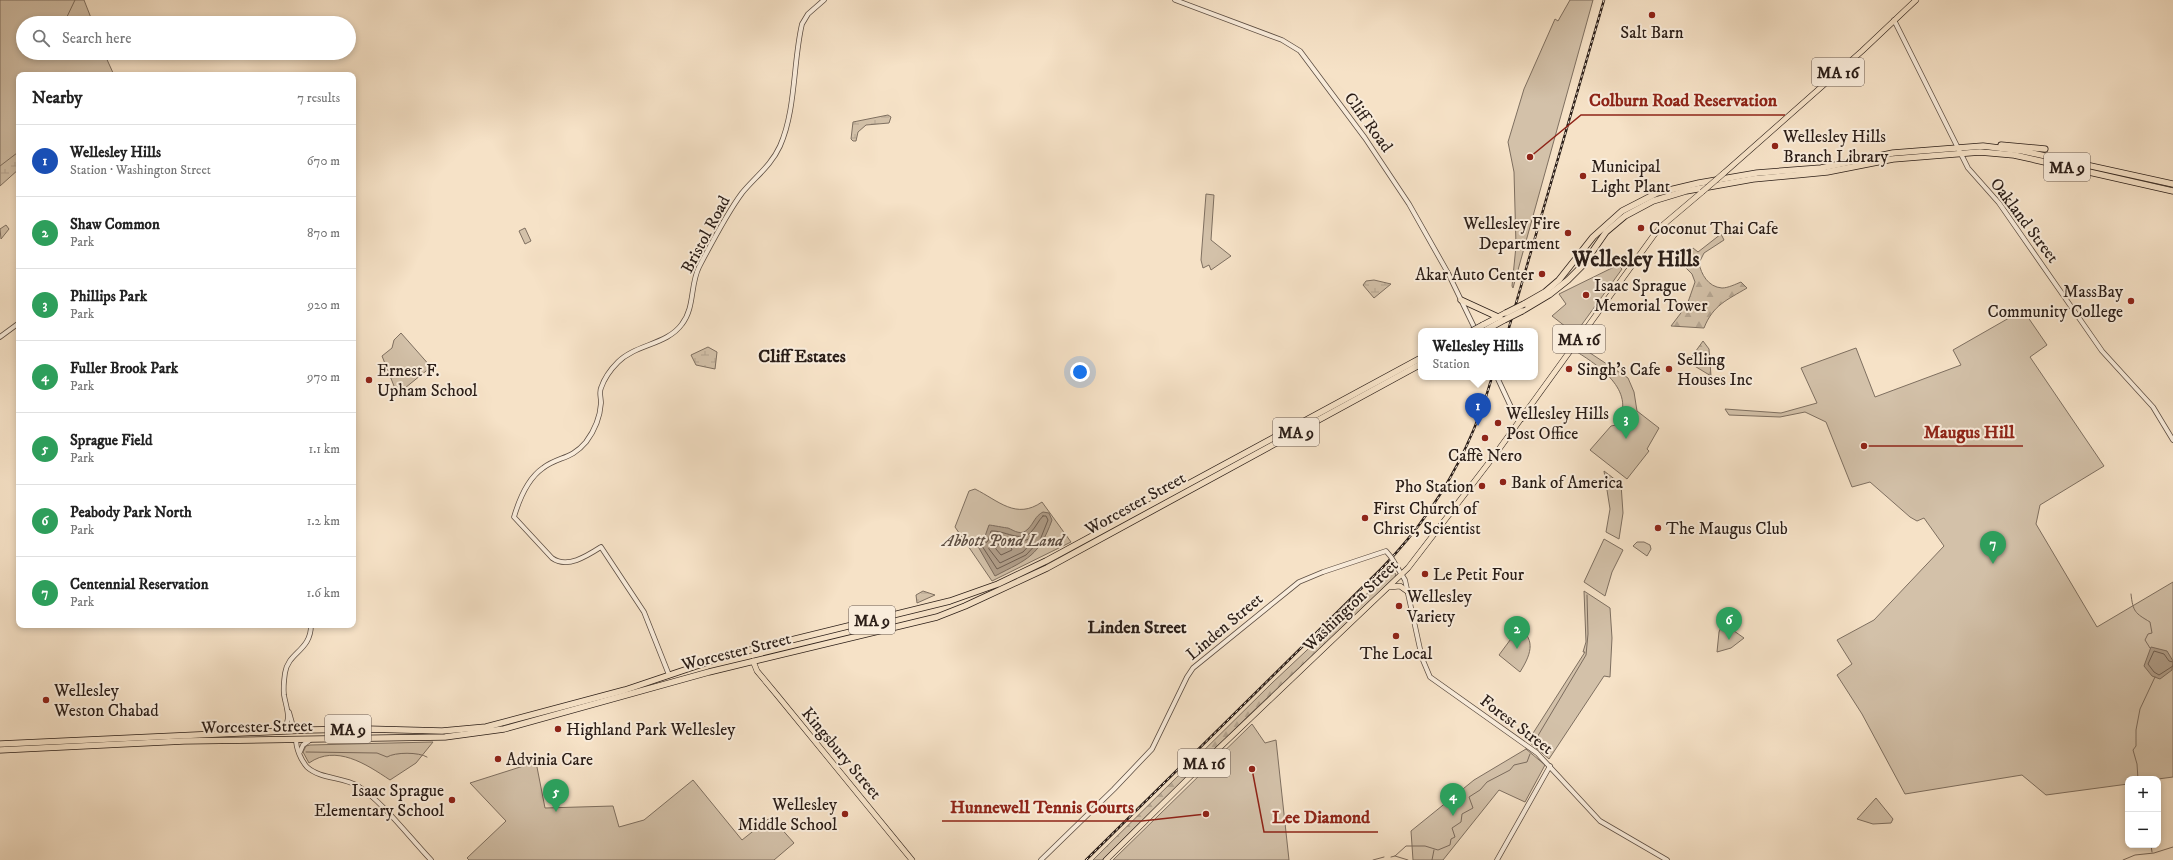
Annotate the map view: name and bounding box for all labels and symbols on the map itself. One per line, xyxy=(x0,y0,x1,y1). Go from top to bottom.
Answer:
marker: Salt Barn xyxy=(1647,10,1657,20)
place label: Salt Barn xyxy=(1620,22,1684,44)
road number: MA 16 xyxy=(1812,58,1864,86)
callout: Colburn Road Reservation xyxy=(1581,85,1785,115)
street label: Cliff Road xyxy=(1339,88,1398,157)
text: Colburn Road Reservation xyxy=(1589,90,1778,112)
place label: Wellesley Hills Branch Library xyxy=(1782,126,1889,168)
marker: Wellesley Hills Branch Library xyxy=(1770,141,1780,151)
road number: MA 9 xyxy=(2044,153,2090,181)
place label: Municipal Light Plant xyxy=(1591,156,1671,198)
marker: Municipal Light Plant xyxy=(1578,171,1588,181)
street label: Oakland Street xyxy=(1985,174,2064,268)
street label: Bristol Road xyxy=(676,191,736,277)
place label: Wellesley Fire Department xyxy=(1462,213,1561,255)
place label: Coconut Thai Cafe xyxy=(1649,218,1778,240)
marker: Coconut Thai Cafe xyxy=(1636,223,1646,233)
marker: Wellesley Fire Department xyxy=(1563,228,1573,238)
district label: Wellesley Hills xyxy=(1571,247,1700,273)
place label: Akar Auto Center xyxy=(1415,264,1535,286)
marker: Akar Auto Center xyxy=(1537,269,1547,279)
place label: Isaac Sprague Memorial Tower xyxy=(1594,275,1708,317)
place label: MassBay Community College xyxy=(1987,281,2124,323)
marker: Isaac Sprague Memorial Tower xyxy=(1581,290,1591,300)
marker: MassBay Community College xyxy=(2126,296,2136,306)
road number: MA 16 xyxy=(1553,325,1605,353)
district label: Cliff Estates xyxy=(758,346,846,368)
place label: Selling Houses Inc xyxy=(1677,349,1753,391)
place label: Singh's Cafe xyxy=(1577,359,1661,381)
place label: Ernest F. Upham School xyxy=(377,360,477,402)
your location xyxy=(1070,362,1090,382)
marker: Singh's Cafe xyxy=(1564,364,1574,374)
marker: Selling Houses Inc xyxy=(1664,364,1674,374)
marker: Ernest F. Upham School xyxy=(364,375,374,385)
pin: 1 xyxy=(1465,393,1491,426)
place label: Wellesley Hills Post Office xyxy=(1505,403,1609,445)
pin: 3 xyxy=(1613,406,1639,439)
callout: Maugus Hill xyxy=(1916,416,2023,446)
road number: MA 9 xyxy=(1273,418,1319,446)
marker: Wellesley Hills Post Office xyxy=(1493,418,1503,428)
text: Maugus Hill xyxy=(1924,422,2015,444)
marker: Caffè Nero xyxy=(1480,433,1490,443)
place label: Caffè Nero xyxy=(1448,445,1522,467)
street label: Worcester Street xyxy=(1080,467,1190,541)
place label: Bank of America xyxy=(1511,472,1624,494)
place label: Pho Station xyxy=(1395,476,1474,498)
marker: Bank of America xyxy=(1498,477,1508,487)
marker: Pho Station xyxy=(1477,481,1487,491)
place label: First Church of Christ, Scientist xyxy=(1373,498,1481,540)
marker: First Church of Christ, Scientist xyxy=(1360,513,1370,523)
place label: The Maugus Club xyxy=(1666,518,1788,540)
marker: The Maugus Club xyxy=(1653,523,1663,533)
park label: Abbott Pond Land xyxy=(941,530,1066,552)
pin: 7 xyxy=(1980,531,2006,564)
street label: Washington Street xyxy=(1298,554,1403,658)
place label: Le Petit Four xyxy=(1433,564,1525,586)
marker: Le Petit Four xyxy=(1420,569,1430,579)
place label: Wellesley Variety xyxy=(1406,586,1473,628)
street label: Linden Street xyxy=(1182,588,1268,665)
marker: Wellesley Variety xyxy=(1394,601,1404,611)
road number: MA 9 xyxy=(849,606,895,634)
pin: 6 xyxy=(1716,607,1742,640)
pin: 2 xyxy=(1504,616,1530,649)
district label: Linden Street xyxy=(1087,617,1187,639)
street label: Worcester Street xyxy=(678,628,794,676)
marker: The Local xyxy=(1391,631,1401,641)
place label: The Local xyxy=(1360,643,1432,665)
place label: Wellesley Weston Chabad xyxy=(53,680,159,722)
street label: Forest Street xyxy=(1475,690,1558,760)
marker: Wellesley Weston Chabad xyxy=(41,695,51,705)
street label: Kingsbury Street xyxy=(796,703,887,805)
street label: Worcester Street xyxy=(200,715,314,739)
road number: MA 9 xyxy=(325,715,371,743)
place label: Highland Park Wellesley xyxy=(566,719,736,741)
marker: Highland Park Wellesley xyxy=(553,724,563,734)
place label: Advinia Care xyxy=(506,749,593,771)
road number: MA 16 xyxy=(1178,749,1230,777)
marker: Advinia Care xyxy=(493,754,503,764)
pin: 5 xyxy=(543,779,569,812)
place label: Isaac Sprague Elementary School xyxy=(314,780,444,822)
pin: 4 xyxy=(1440,783,1466,816)
callout: Hunnewell Tennis Courts xyxy=(942,791,1142,821)
place label: Wellesley Middle School xyxy=(738,794,838,836)
marker: Isaac Sprague Elementary School xyxy=(447,795,457,805)
text: Hunnewell Tennis Courts xyxy=(950,797,1134,819)
callout: Lee Diamond xyxy=(1264,802,1378,832)
text: Lee Diamond xyxy=(1272,807,1371,829)
marker: Wellesley Middle School xyxy=(840,809,850,819)

